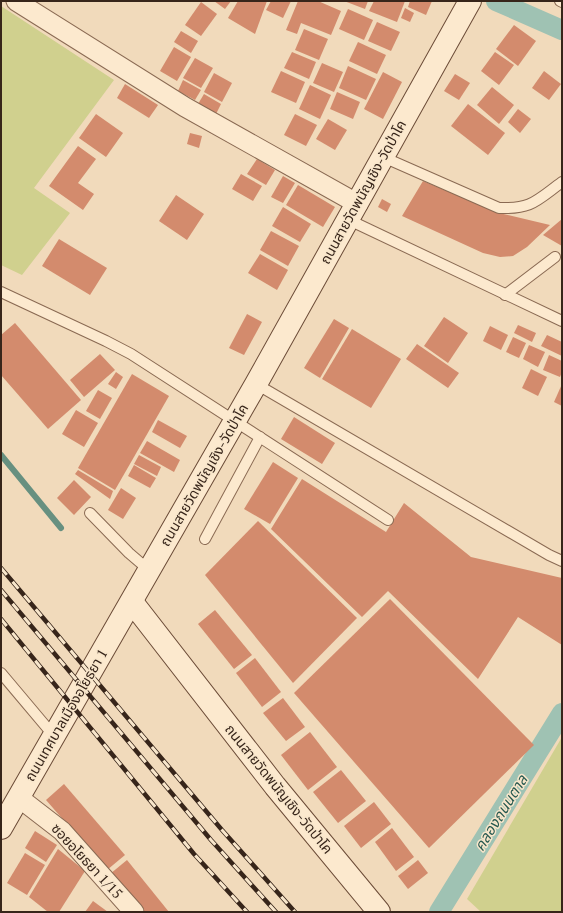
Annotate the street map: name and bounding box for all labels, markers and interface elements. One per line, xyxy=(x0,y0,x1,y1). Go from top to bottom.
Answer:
street label: ถนนสายวัดพนัญเชิง-วัดป่าโค xyxy=(315,116,410,267)
street label: ถนนสายวัดพนัญเชิง-วัดป่าโค xyxy=(155,400,252,550)
street label: ถนนเทศบาลเมืองอโยธยา 1 xyxy=(20,645,111,785)
street label: ถนนสายวัดพนัญเชิง-วัดป่าโค xyxy=(221,720,338,858)
water label: คลองถนนตาล xyxy=(469,770,532,854)
street label: ซอยอโยธยา 1/15 xyxy=(47,819,127,902)

